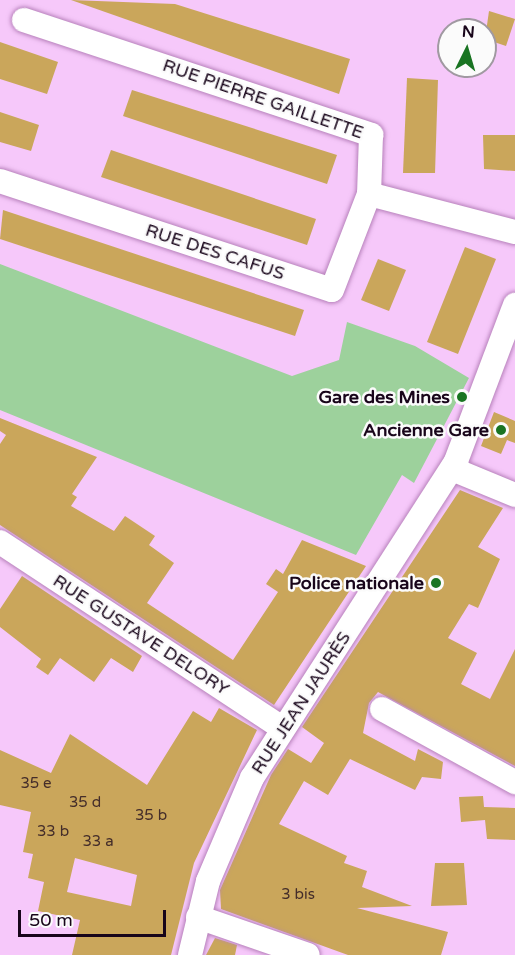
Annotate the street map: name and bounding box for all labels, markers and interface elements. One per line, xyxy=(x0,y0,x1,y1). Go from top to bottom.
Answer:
north arrow xyxy=(437,18,497,78)
text: N xyxy=(461,22,476,43)
street label: RUE PIERRE GAILLETTE xyxy=(160,54,366,144)
street label: RUE DES CAFUS xyxy=(143,219,287,285)
place label: Gare des Mines xyxy=(318,386,450,408)
marker: Gare des Mines xyxy=(455,390,469,404)
place label: Ancienne Gare xyxy=(363,419,489,441)
marker: Ancienne Gare xyxy=(494,423,508,437)
street label: RUE GUSTAVE DELORY xyxy=(49,570,233,700)
place label: Police nationale xyxy=(289,572,424,594)
marker: Police nationale xyxy=(429,576,443,590)
street label: RUE JEAN JAURÈS xyxy=(247,628,355,778)
house number: 35 e xyxy=(20,775,52,793)
house number: 35 d xyxy=(69,794,101,812)
house number: 35 b xyxy=(135,807,167,825)
house number: 33 b xyxy=(37,823,69,841)
house number: 33 a xyxy=(82,833,114,851)
house number: 3 bis xyxy=(281,886,315,904)
scale bar xyxy=(21,898,170,936)
text: 50 m xyxy=(29,909,73,931)

